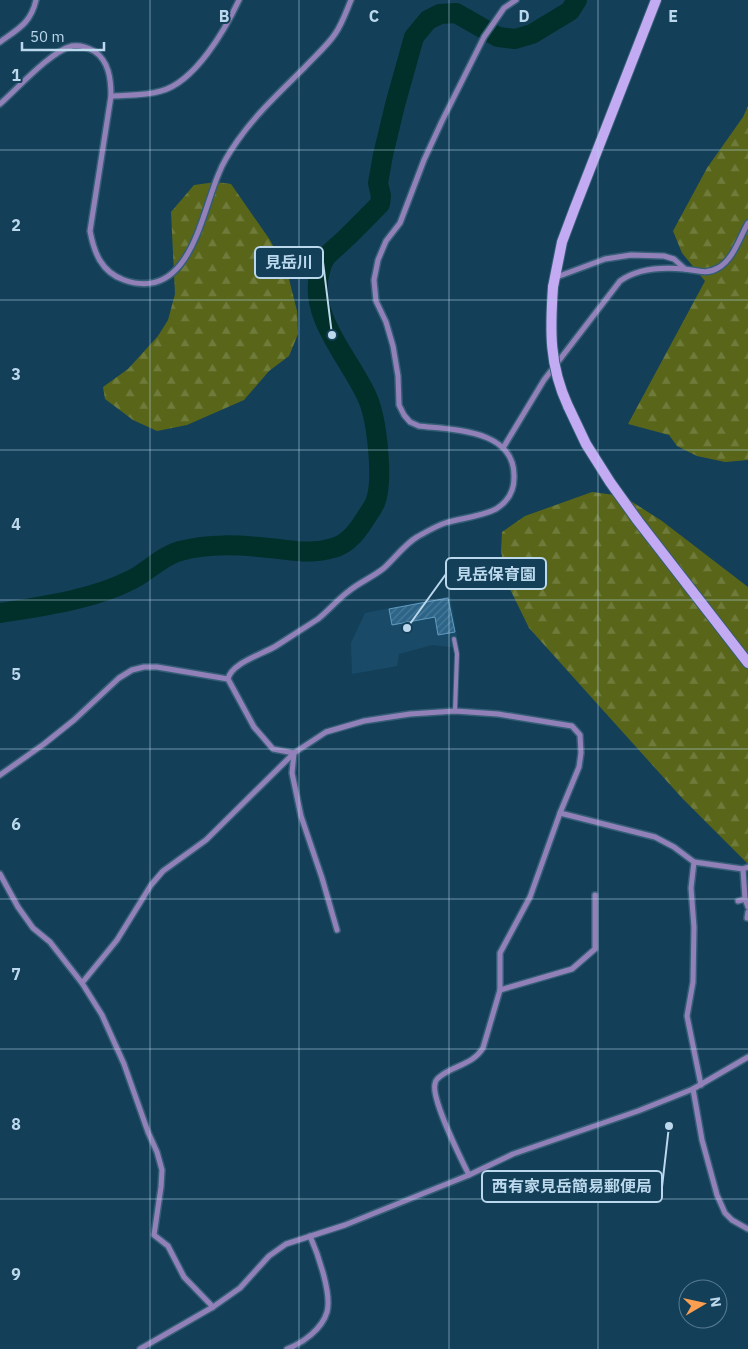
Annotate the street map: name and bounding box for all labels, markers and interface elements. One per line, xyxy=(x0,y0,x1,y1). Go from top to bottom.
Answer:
text: B xyxy=(219,6,230,26)
text: C xyxy=(369,6,379,26)
text: D xyxy=(518,6,530,26)
text: E xyxy=(668,6,678,26)
scale bar xyxy=(22,20,105,52)
text: 50 m xyxy=(30,27,65,46)
text: 1 xyxy=(11,65,21,85)
text: 2 xyxy=(11,215,21,235)
callout: 見岳川 xyxy=(255,247,323,278)
text: 見岳川 xyxy=(265,252,313,272)
text: 3 xyxy=(11,364,21,384)
text: 4 xyxy=(11,514,21,534)
callout: 見岳保育園 xyxy=(446,558,546,589)
text: 見岳保育園 xyxy=(456,564,536,584)
text: 5 xyxy=(11,664,21,684)
text: 6 xyxy=(11,814,21,834)
text: 7 xyxy=(11,964,21,984)
text: 8 xyxy=(11,1114,21,1134)
callout: 西有家見岳簡易郵便局 xyxy=(482,1171,662,1202)
text: 西有家見岳簡易郵便局 xyxy=(492,1176,652,1196)
text: 9 xyxy=(11,1264,21,1284)
north arrow xyxy=(678,1279,728,1329)
text: N xyxy=(706,1296,726,1308)

